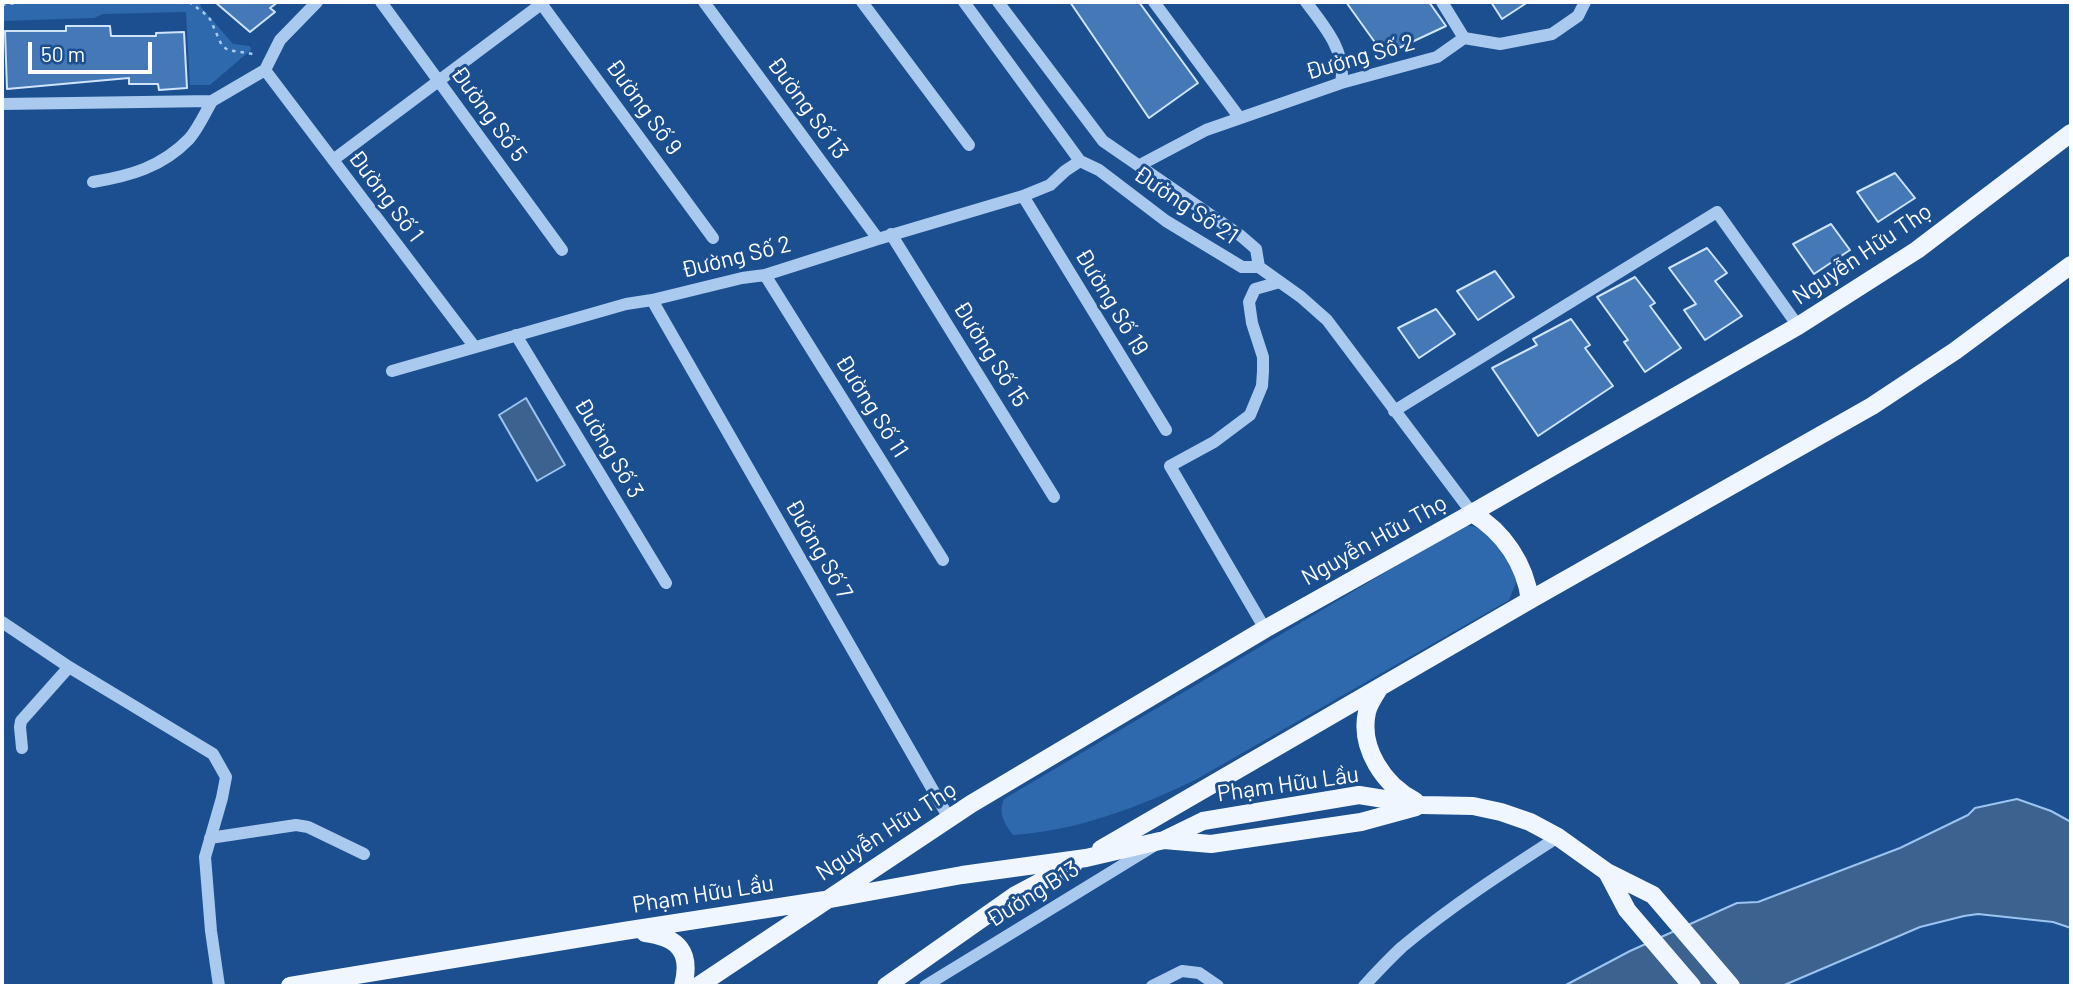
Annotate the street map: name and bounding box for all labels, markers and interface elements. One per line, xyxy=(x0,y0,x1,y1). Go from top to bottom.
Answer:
scale bar xyxy=(32,28,156,72)
street label: Đường Số 2 xyxy=(1302,28,1418,86)
text: 50 m xyxy=(41,41,85,66)
street label: Đường Số 13 xyxy=(762,51,854,165)
street label: Đường Số 9 xyxy=(600,54,688,160)
street label: Đường Số 5 xyxy=(445,61,533,167)
street label: Đường Số 1 xyxy=(343,145,429,247)
street label: Đường Số 21 xyxy=(1129,160,1243,250)
street label: Nguyễn Hữu Thọ xyxy=(1787,197,1937,311)
street label: Đường Số 2 xyxy=(678,230,794,284)
street label: Đường Số 19 xyxy=(1069,244,1155,360)
street label: Đường Số 15 xyxy=(948,296,1034,412)
street label: Đường Số 11 xyxy=(830,350,914,462)
street label: Đường Số 3 xyxy=(568,393,650,503)
street label: Nguyễn Hữu Thọ xyxy=(1297,489,1451,591)
street label: Đường Số 7 xyxy=(779,494,859,604)
street label: Phạm Hữu Lầu xyxy=(1215,760,1361,808)
street label: Nguyễn Hữu Thọ xyxy=(811,775,961,887)
street label: Đường B13 xyxy=(982,855,1084,933)
street label: Phạm Hữu Lầu xyxy=(630,869,776,919)

